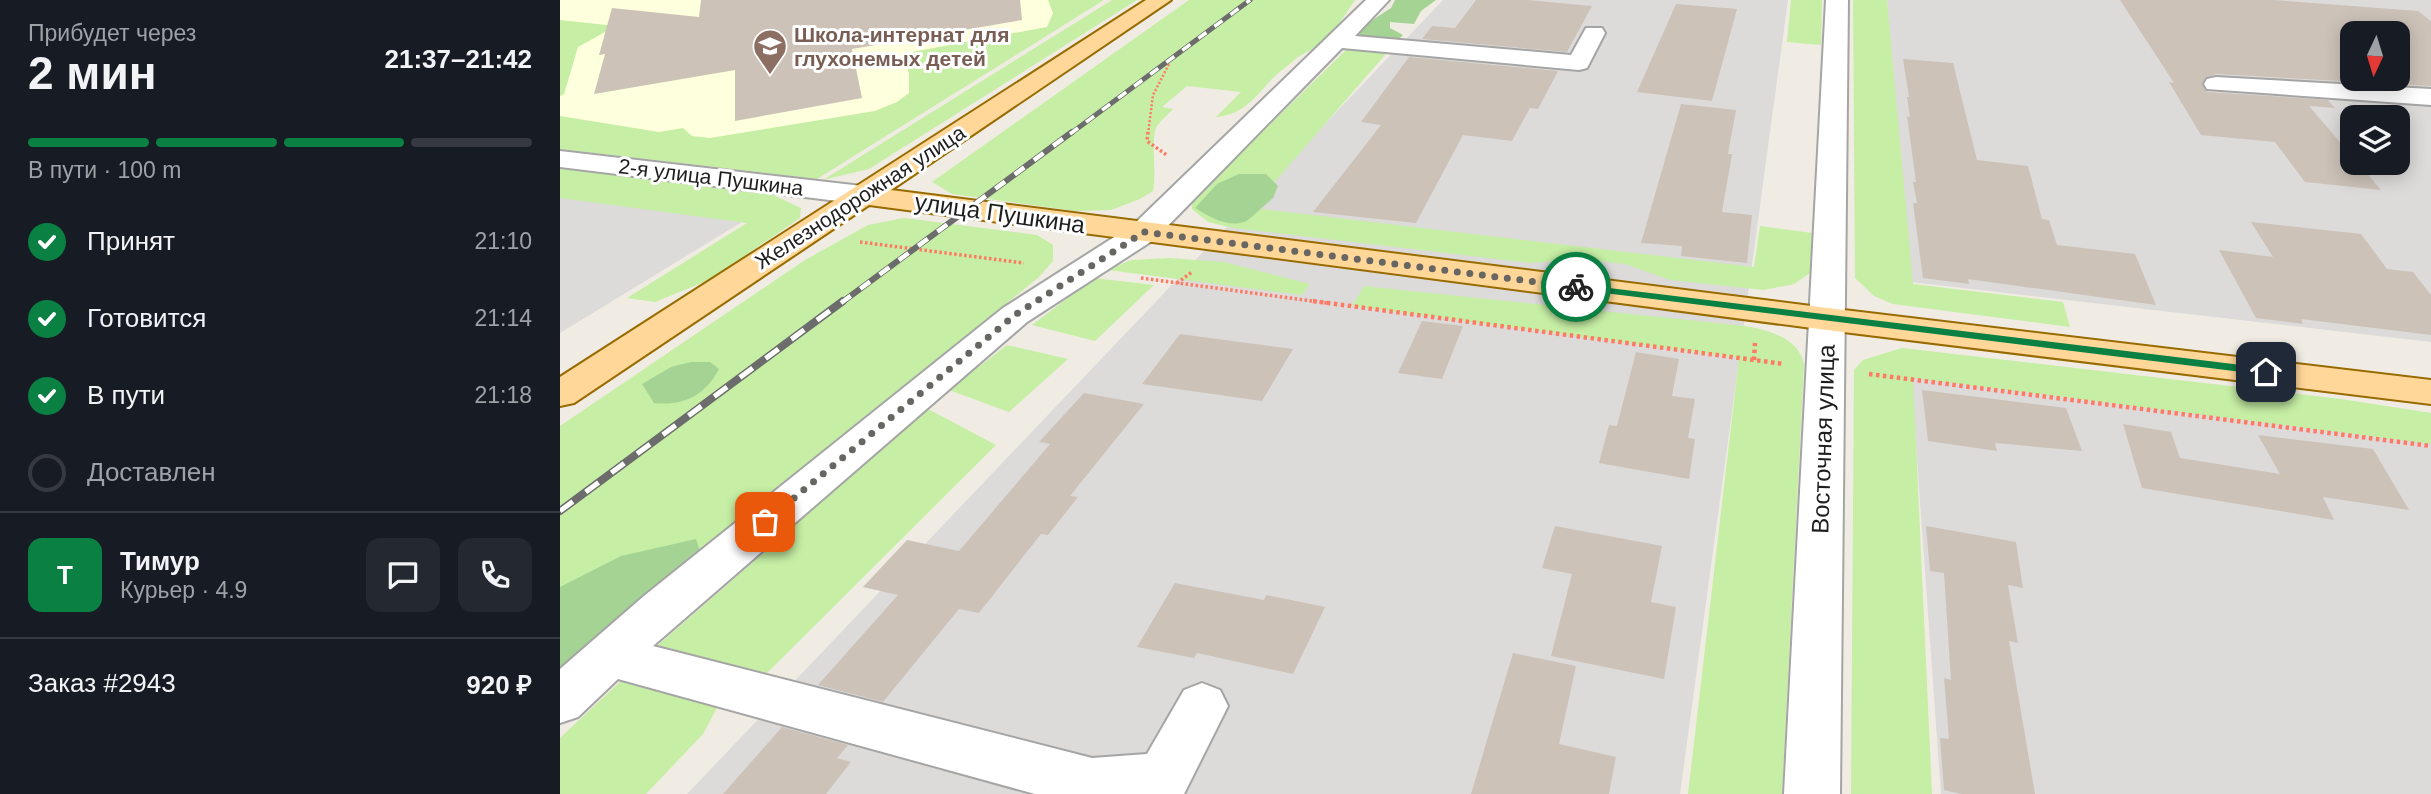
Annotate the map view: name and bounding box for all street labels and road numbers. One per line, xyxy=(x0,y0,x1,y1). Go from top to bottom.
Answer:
street label: Железнодорожная улица xyxy=(751,120,969,273)
street label: 2-я улица Пушкина xyxy=(617,154,805,200)
street label: улица Пушкина xyxy=(913,188,1088,238)
street label: Восточная улица xyxy=(1806,343,1840,534)

